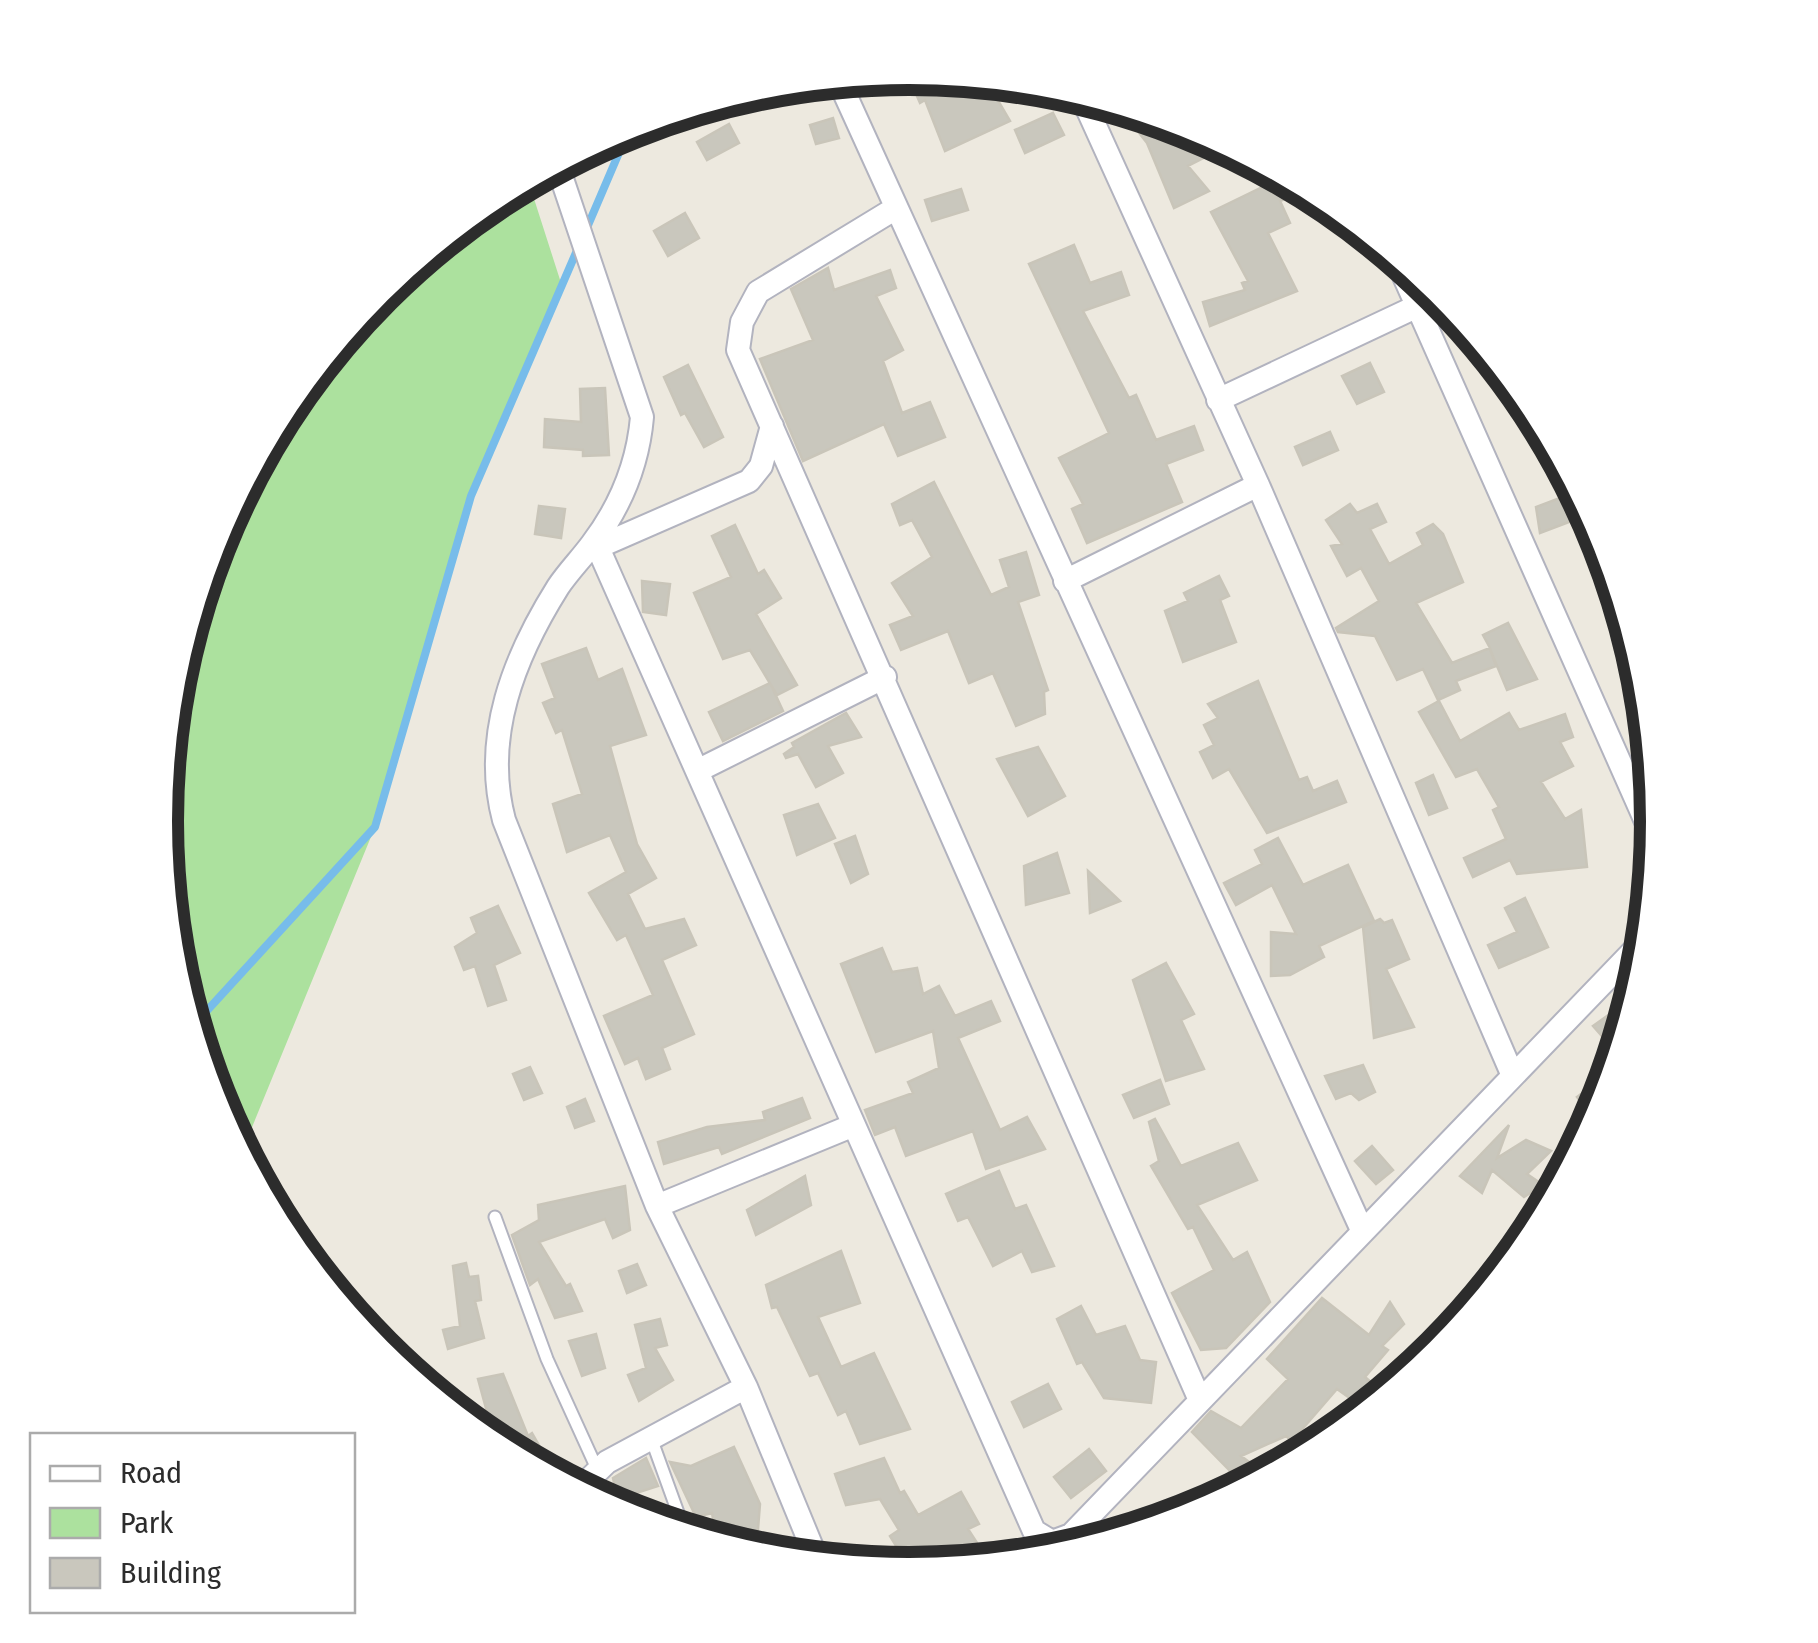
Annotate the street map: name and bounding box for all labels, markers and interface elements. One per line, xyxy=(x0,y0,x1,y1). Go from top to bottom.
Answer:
legend xyxy=(30,1433,355,1613)
text: Road xyxy=(120,1455,182,1491)
text: Park xyxy=(120,1505,173,1541)
text: Building xyxy=(120,1555,222,1591)

